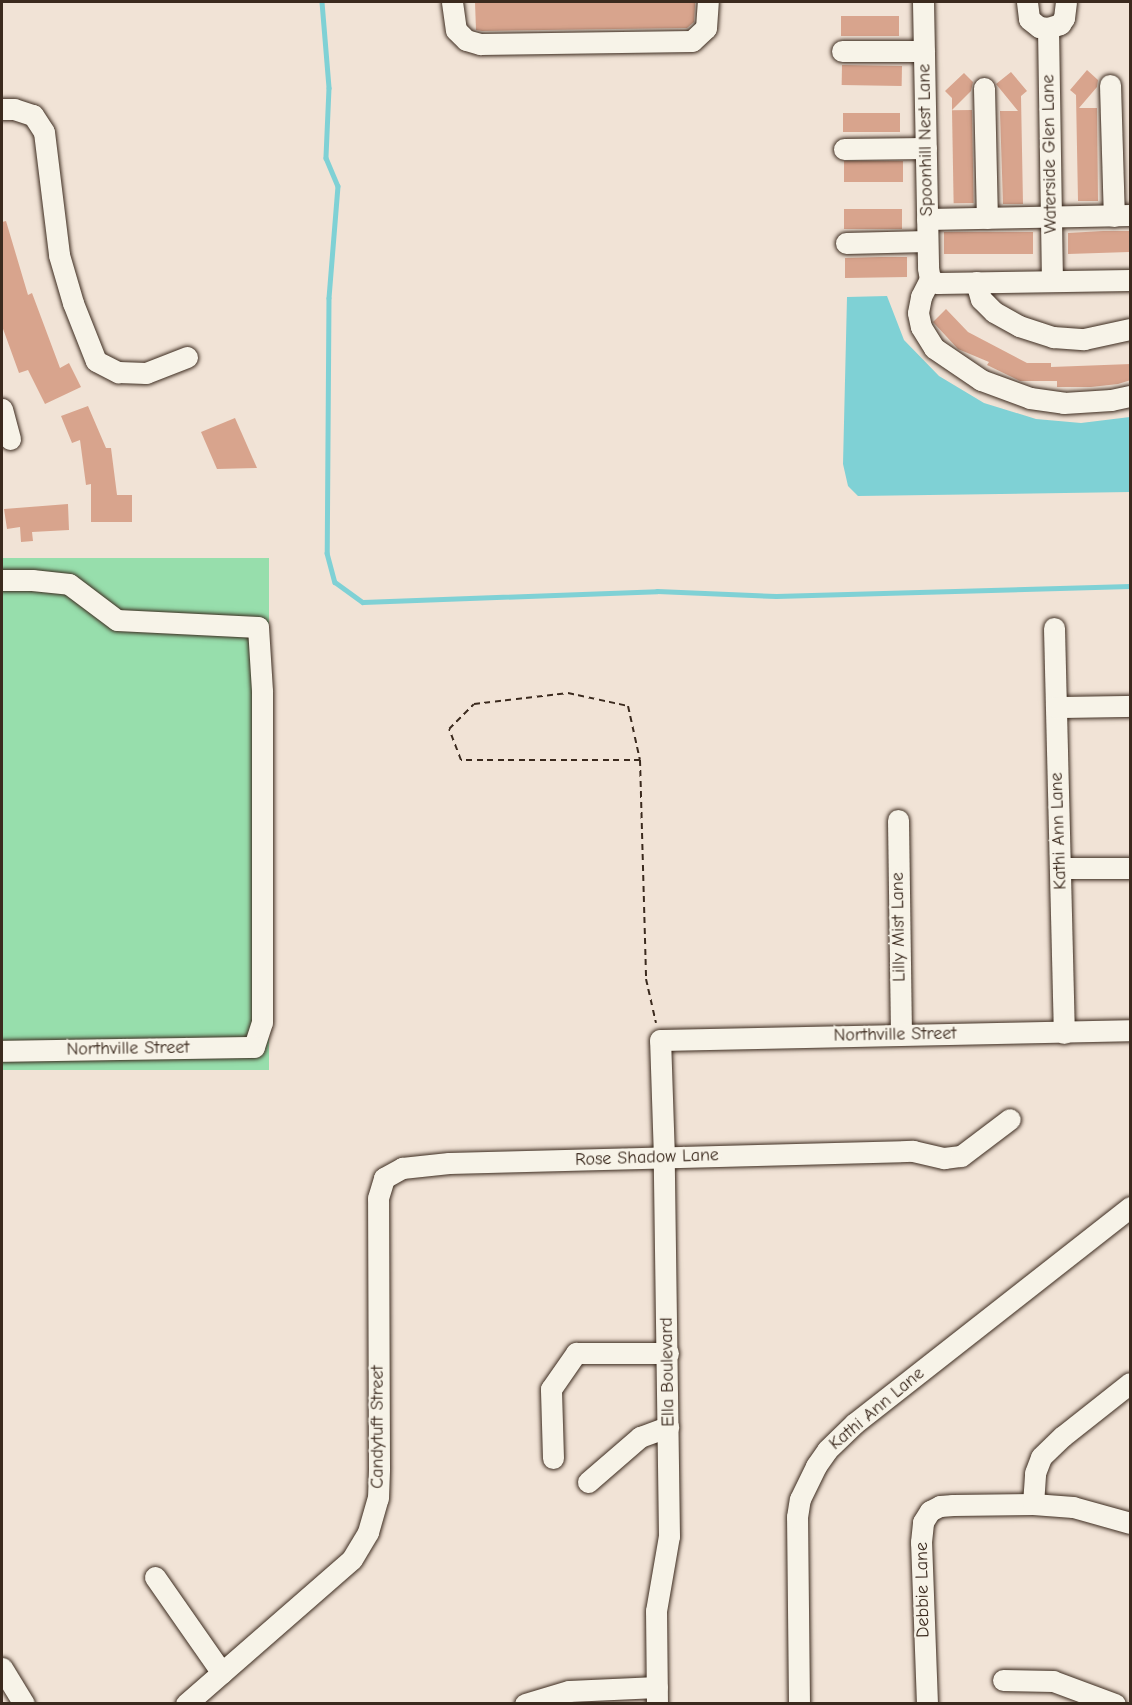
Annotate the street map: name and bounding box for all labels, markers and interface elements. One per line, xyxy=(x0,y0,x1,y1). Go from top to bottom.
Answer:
street label: Spoonhill Nest Lane xyxy=(914,64,938,216)
street label: Waterside Glen Lane xyxy=(1038,74,1062,234)
street label: Kathi Ann Lane xyxy=(1046,772,1072,890)
street label: Lilly Mist Lane xyxy=(887,872,911,982)
street label: Northville Street xyxy=(833,1023,957,1047)
street label: Northville Street xyxy=(66,1037,190,1061)
street label: Rose Shadow Lane xyxy=(575,1145,719,1171)
street label: Ella Boulevard xyxy=(656,1317,680,1427)
street label: Kathi Ann Lane xyxy=(825,1363,929,1455)
street label: Candytuft Street xyxy=(367,1365,389,1489)
street label: Debbie Lane xyxy=(911,1542,935,1638)

